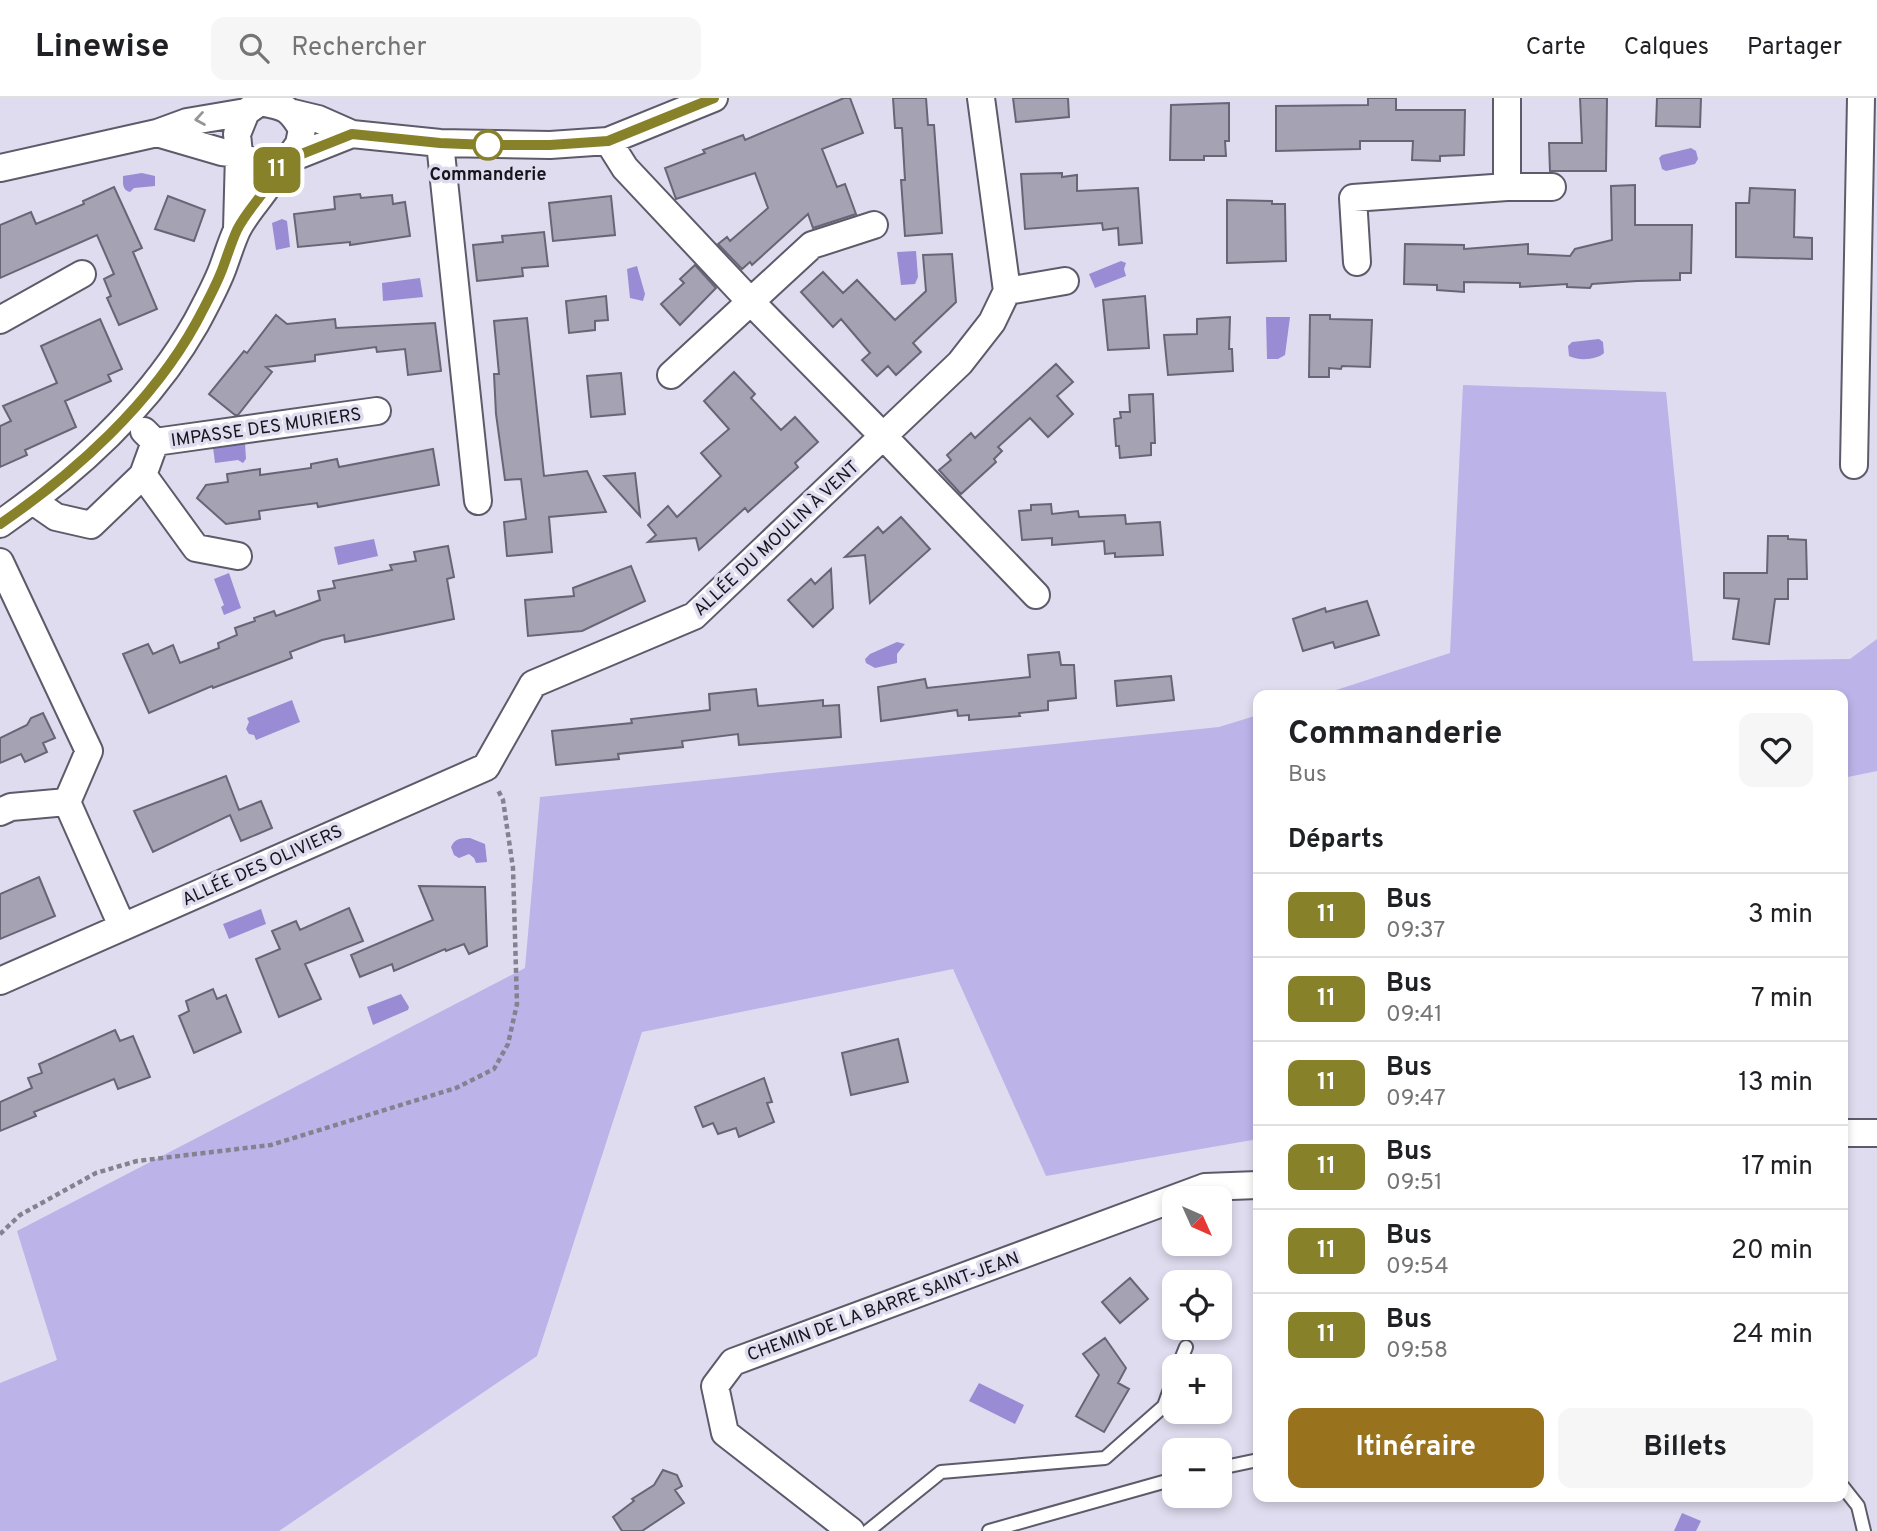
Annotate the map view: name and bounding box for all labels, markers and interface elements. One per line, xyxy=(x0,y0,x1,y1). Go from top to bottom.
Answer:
search box xyxy=(211,17,701,80)
text: Linewise xyxy=(35,27,169,69)
icon: search xyxy=(235,29,273,67)
text: Rechercher xyxy=(291,32,427,65)
text: Carte xyxy=(1526,33,1586,63)
text: Calques xyxy=(1624,33,1709,63)
text: Partager xyxy=(1747,33,1842,63)
one-way arrow xyxy=(195,111,206,126)
marker: Commanderie xyxy=(473,130,503,160)
line badge: 11 xyxy=(246,147,308,193)
text: 11 xyxy=(267,155,287,185)
place label: Commanderie xyxy=(430,164,547,187)
street label: IMPASSE DES MURIERS xyxy=(169,404,363,453)
street label: ALLÉE DU MOULIN À VENT xyxy=(688,455,865,622)
button: heart xyxy=(1739,713,1813,787)
text: Commanderie xyxy=(1288,714,1502,756)
text: Bus xyxy=(1288,761,1327,790)
street label: ALLÉE DES OLIVIERS xyxy=(178,819,347,912)
text: Départs xyxy=(1288,824,1384,857)
text: Bus xyxy=(1386,884,1432,917)
text: 3 min xyxy=(1748,899,1813,932)
text: 11 xyxy=(1317,900,1336,930)
text: 09:37 xyxy=(1386,917,1445,946)
text: Bus xyxy=(1386,968,1432,1001)
text: 7 min xyxy=(1751,983,1813,1016)
text: 11 xyxy=(1317,984,1336,1014)
text: 09:41 xyxy=(1386,1001,1443,1030)
text: Bus xyxy=(1386,1052,1432,1085)
text: 13 min xyxy=(1738,1067,1813,1100)
text: 11 xyxy=(1317,1068,1336,1098)
text: 09:47 xyxy=(1386,1085,1446,1114)
text: Bus xyxy=(1386,1136,1432,1169)
text: 17 min xyxy=(1741,1151,1813,1184)
text: 11 xyxy=(1317,1152,1336,1182)
text: 09:51 xyxy=(1386,1169,1443,1198)
north arrow xyxy=(1162,1186,1232,1256)
map controls xyxy=(1162,1186,1232,1508)
text: Bus xyxy=(1386,1220,1432,1253)
text: 20 min xyxy=(1731,1235,1813,1268)
text: 11 xyxy=(1317,1236,1336,1266)
street label: CHEMIN DE LA BARRE SAINT-JEAN xyxy=(744,1247,1023,1367)
text: 09:54 xyxy=(1386,1253,1449,1282)
button: locate xyxy=(1162,1270,1232,1340)
text: Bus xyxy=(1386,1304,1432,1337)
text: 24 min xyxy=(1732,1319,1813,1352)
text: 11 xyxy=(1317,1320,1336,1350)
text: 09:58 xyxy=(1386,1337,1448,1366)
button: + xyxy=(1162,1354,1232,1424)
button: Itinéraire xyxy=(1288,1408,1544,1488)
button: Billets xyxy=(1558,1408,1813,1488)
button: − xyxy=(1162,1438,1232,1508)

